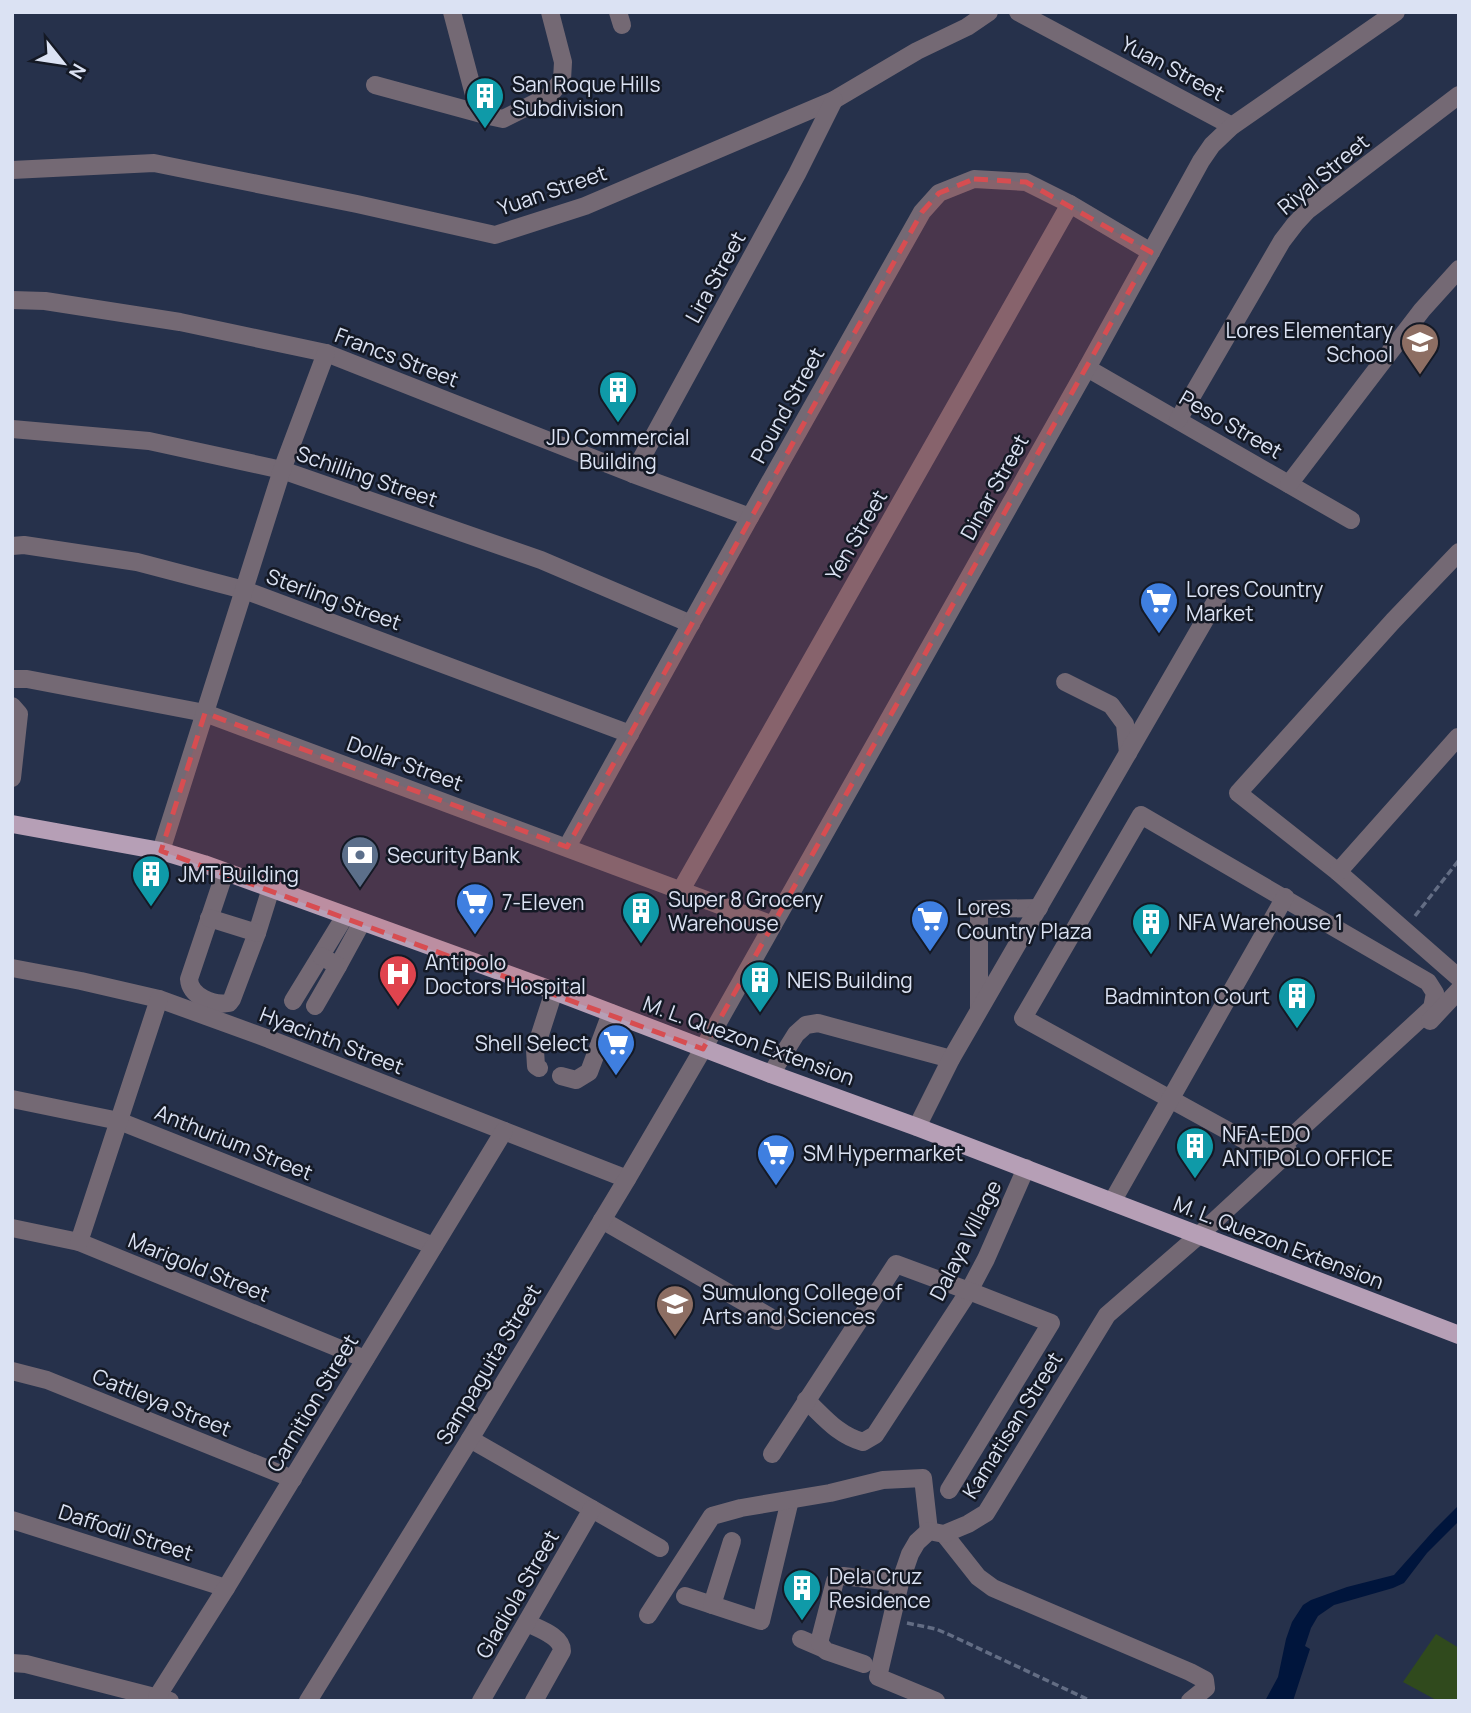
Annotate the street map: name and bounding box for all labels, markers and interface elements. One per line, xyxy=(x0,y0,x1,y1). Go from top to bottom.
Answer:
north arrow xyxy=(28,28,98,98)
street label: Yuan Street xyxy=(1116,29,1230,107)
text: N xyxy=(63,59,92,84)
place label: San Roque Hills Subdivision xyxy=(512,70,660,122)
building icon: San Roque Hills Subdivision xyxy=(464,75,506,130)
street label: Riyal Street xyxy=(1271,128,1375,220)
street label: Yuan Street xyxy=(494,158,610,222)
street label: Lira Street xyxy=(678,226,752,328)
place label: Lores Elementary School xyxy=(1225,316,1393,368)
street label: Francs Street xyxy=(331,321,463,393)
school or university icon: Lores Elementary School xyxy=(1399,321,1441,376)
street label: Pound Street xyxy=(744,342,830,468)
building icon: JD Commercial Building xyxy=(597,369,639,424)
street label: Peso Street xyxy=(1175,383,1287,465)
place label: JD Commercial Building xyxy=(546,423,690,475)
street label: Dinar Street xyxy=(953,429,1035,545)
street label: Schilling Street xyxy=(293,439,441,513)
street label: Yen Street xyxy=(819,485,893,585)
street label: Sterling Street xyxy=(263,562,405,636)
place label: Lores Country Market xyxy=(1186,575,1323,627)
supermarket icon: Lores Country Market xyxy=(1138,580,1180,635)
street label: Dollar Street xyxy=(343,729,467,797)
bank icon: Security Bank xyxy=(339,834,381,889)
place label: Security Bank xyxy=(387,841,520,869)
building icon: JMT Building xyxy=(130,853,172,908)
place label: JMT Building xyxy=(178,860,299,888)
supermarket icon: 7-Eleven xyxy=(454,881,496,936)
place label: Super 8 Grocery Warehouse xyxy=(668,885,823,937)
place label: 7-Eleven xyxy=(502,888,585,916)
building icon: Super 8 Grocery Warehouse xyxy=(620,890,662,945)
place label: Lores Country Plaza xyxy=(957,893,1092,945)
supermarket icon: Lores Country Plaza xyxy=(909,898,951,953)
building icon: NFA Warehouse 1 xyxy=(1130,901,1172,956)
place label: NFA Warehouse 1 xyxy=(1178,908,1343,936)
place label: Antipolo Doctors Hospital xyxy=(425,948,586,1000)
hospital icon: Antipolo Doctors Hospital xyxy=(377,953,419,1008)
building icon: NEIS Building xyxy=(739,959,781,1014)
place label: NEIS Building xyxy=(787,966,913,994)
building icon: Badminton Court xyxy=(1276,975,1318,1030)
place label: Badminton Court xyxy=(1105,982,1270,1010)
street label: M. L. Quezon Extension xyxy=(639,989,859,1091)
street label: Hyacinth Street xyxy=(256,1000,408,1080)
supermarket icon: Shell Select xyxy=(595,1022,637,1077)
place label: Shell Select xyxy=(475,1029,589,1057)
street label: Anthurium Street xyxy=(151,1098,317,1186)
place label: NFA-EDO ANTIPOLO OFFICE xyxy=(1222,1120,1393,1172)
building icon: NFA-EDO ANTIPOLO OFFICE xyxy=(1174,1125,1216,1180)
supermarket icon: SM Hypermarket xyxy=(755,1132,797,1187)
place label: SM Hypermarket xyxy=(803,1139,963,1167)
street label: Dalaya Village xyxy=(923,1175,1007,1305)
street label: M. L. Quezon Extension xyxy=(1170,1189,1388,1295)
street label: Marigold Street xyxy=(124,1226,274,1308)
place label: Sumulong College of Arts and Sciences xyxy=(702,1278,903,1330)
street label: Sampaguita Street xyxy=(429,1279,547,1449)
school or university icon: Sumulong College of Arts and Sciences xyxy=(654,1283,696,1338)
street label: Carnition Street xyxy=(260,1329,364,1477)
street label: Kamatisan Street xyxy=(956,1346,1068,1504)
street label: Cattleya Street xyxy=(88,1361,236,1443)
street label: Daffodil Street xyxy=(55,1497,197,1567)
street label: Gladiola Street xyxy=(469,1525,565,1663)
place label: Dela Cruz Residence xyxy=(829,1562,931,1614)
building icon: Dela Cruz Residence xyxy=(781,1567,823,1622)

